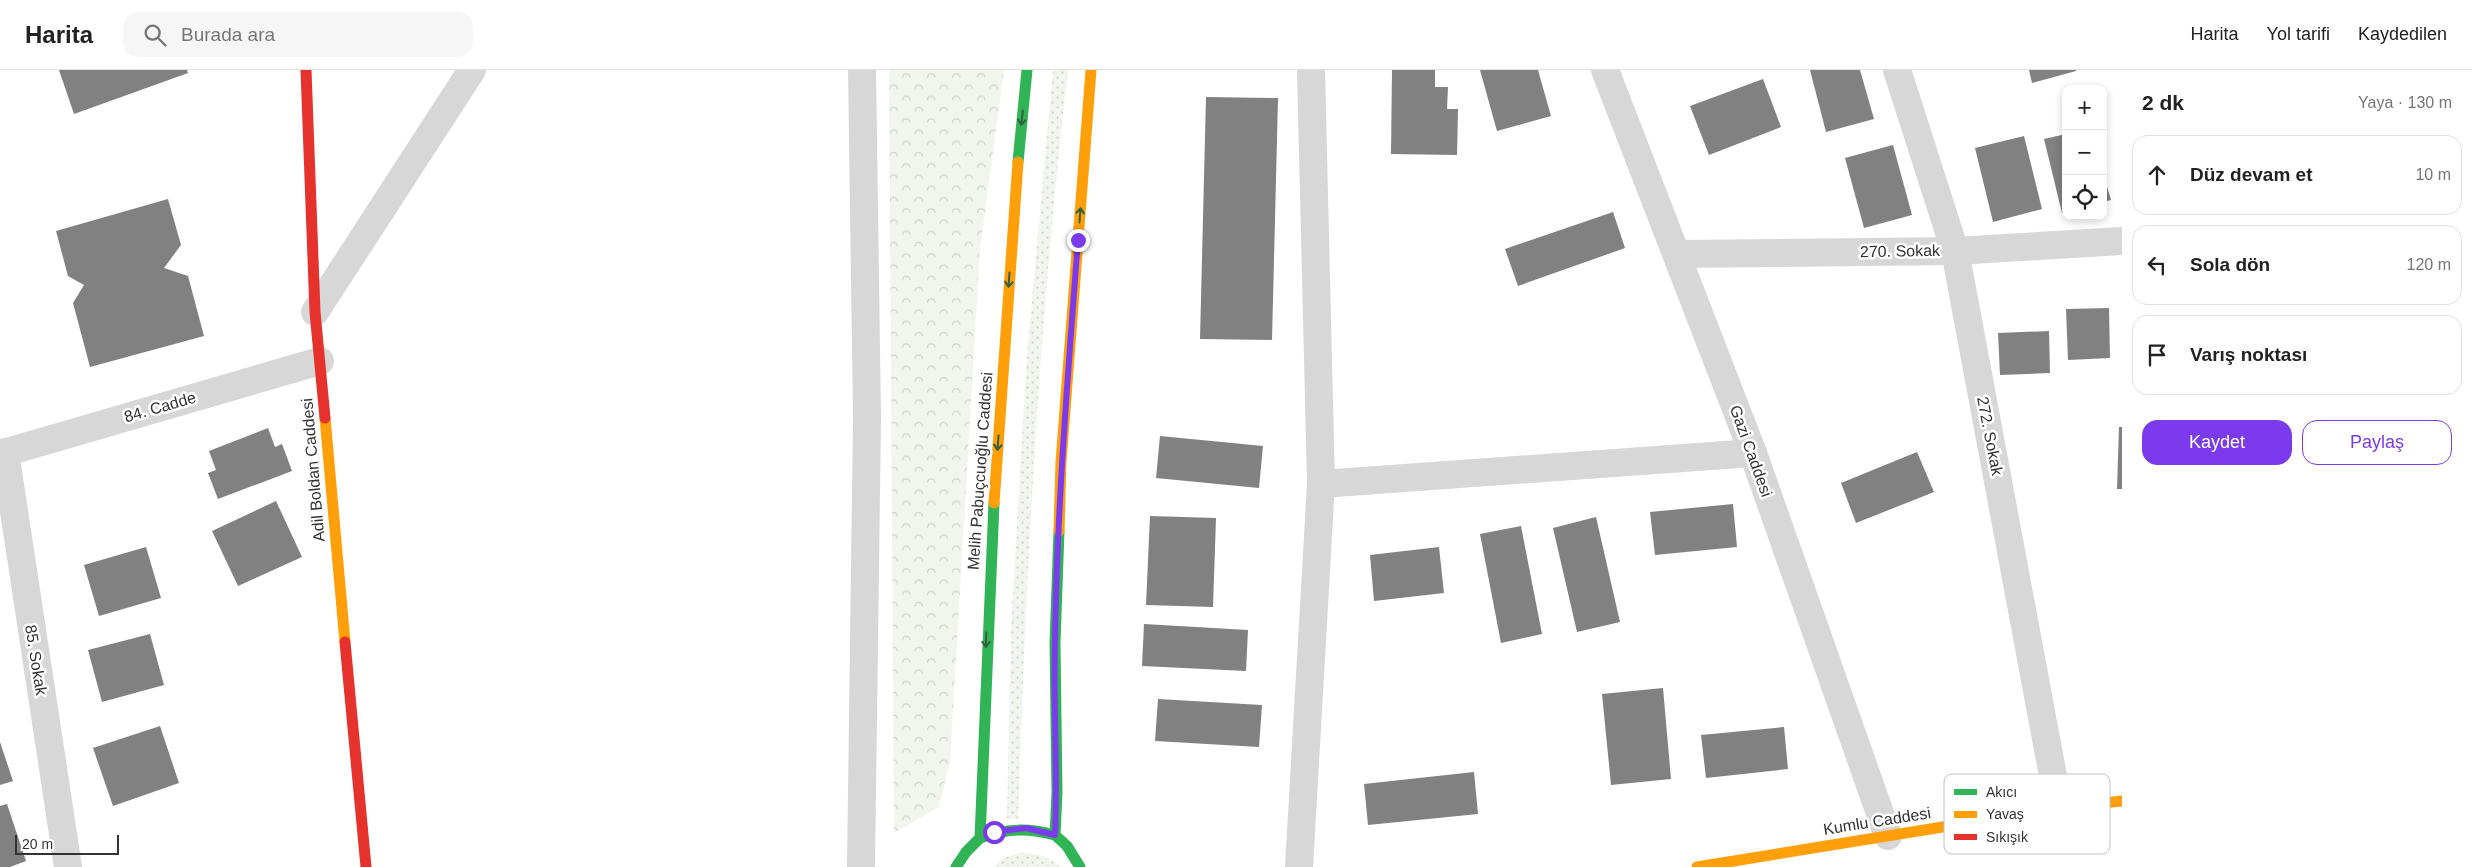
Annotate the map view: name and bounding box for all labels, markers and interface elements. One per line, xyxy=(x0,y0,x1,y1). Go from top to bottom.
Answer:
search box xyxy=(123,12,473,57)
text: Harita xyxy=(25,21,93,48)
icon: search xyxy=(141,21,169,49)
text: Burada ara xyxy=(181,24,275,45)
text: Harita xyxy=(2191,24,2239,44)
text: Yol tarifi xyxy=(2267,24,2330,44)
text: Kaydedilen xyxy=(2358,24,2447,44)
map controls xyxy=(2062,85,2107,220)
button: + xyxy=(2062,85,2107,130)
text: 2 dk xyxy=(2142,91,2184,114)
text: Yaya · 130 m xyxy=(2358,94,2452,111)
one-way arrow xyxy=(1017,110,1027,126)
button: − xyxy=(2062,130,2107,175)
icon: ahead xyxy=(2143,161,2171,189)
text: Düz devam et xyxy=(2190,164,2312,185)
text: 10 m xyxy=(2415,166,2451,183)
button: locate xyxy=(2062,175,2107,220)
one-way arrow xyxy=(1075,207,1085,223)
route end xyxy=(1067,229,1090,252)
street label: 270. Sokak xyxy=(1860,242,1941,260)
icon: left xyxy=(2143,251,2171,279)
text: Sola dön xyxy=(2190,254,2270,275)
text: 120 m xyxy=(2407,256,2451,273)
one-way arrow xyxy=(1005,272,1014,288)
icon: arrive xyxy=(2143,341,2171,369)
text: Varış noktası xyxy=(2190,344,2307,365)
street label: Melih Pabuçcuoğlu Caddesi xyxy=(965,371,995,571)
street label: 84. Cadde xyxy=(122,389,198,425)
street label: 272. Sokak xyxy=(1974,395,2006,478)
street label: Adil Boldan Caddesi xyxy=(298,397,328,543)
street label: Gazi Caddesi xyxy=(1727,403,1775,499)
button: Kaydet xyxy=(2142,420,2292,465)
button: Paylaş xyxy=(2302,420,2452,465)
one-way arrow xyxy=(994,434,1003,450)
street label: 85. Sokak xyxy=(22,624,50,697)
one-way arrow xyxy=(981,631,991,647)
legend xyxy=(1944,774,2110,854)
text: Akıcı xyxy=(1986,784,2017,800)
street label: Kumlu Caddesi xyxy=(1822,804,1932,838)
text: Yavaş xyxy=(1986,806,2024,822)
route start xyxy=(983,821,1006,844)
text: Sıkışık xyxy=(1986,829,2029,845)
scale bar xyxy=(15,832,119,855)
text: 20 m xyxy=(22,836,53,852)

